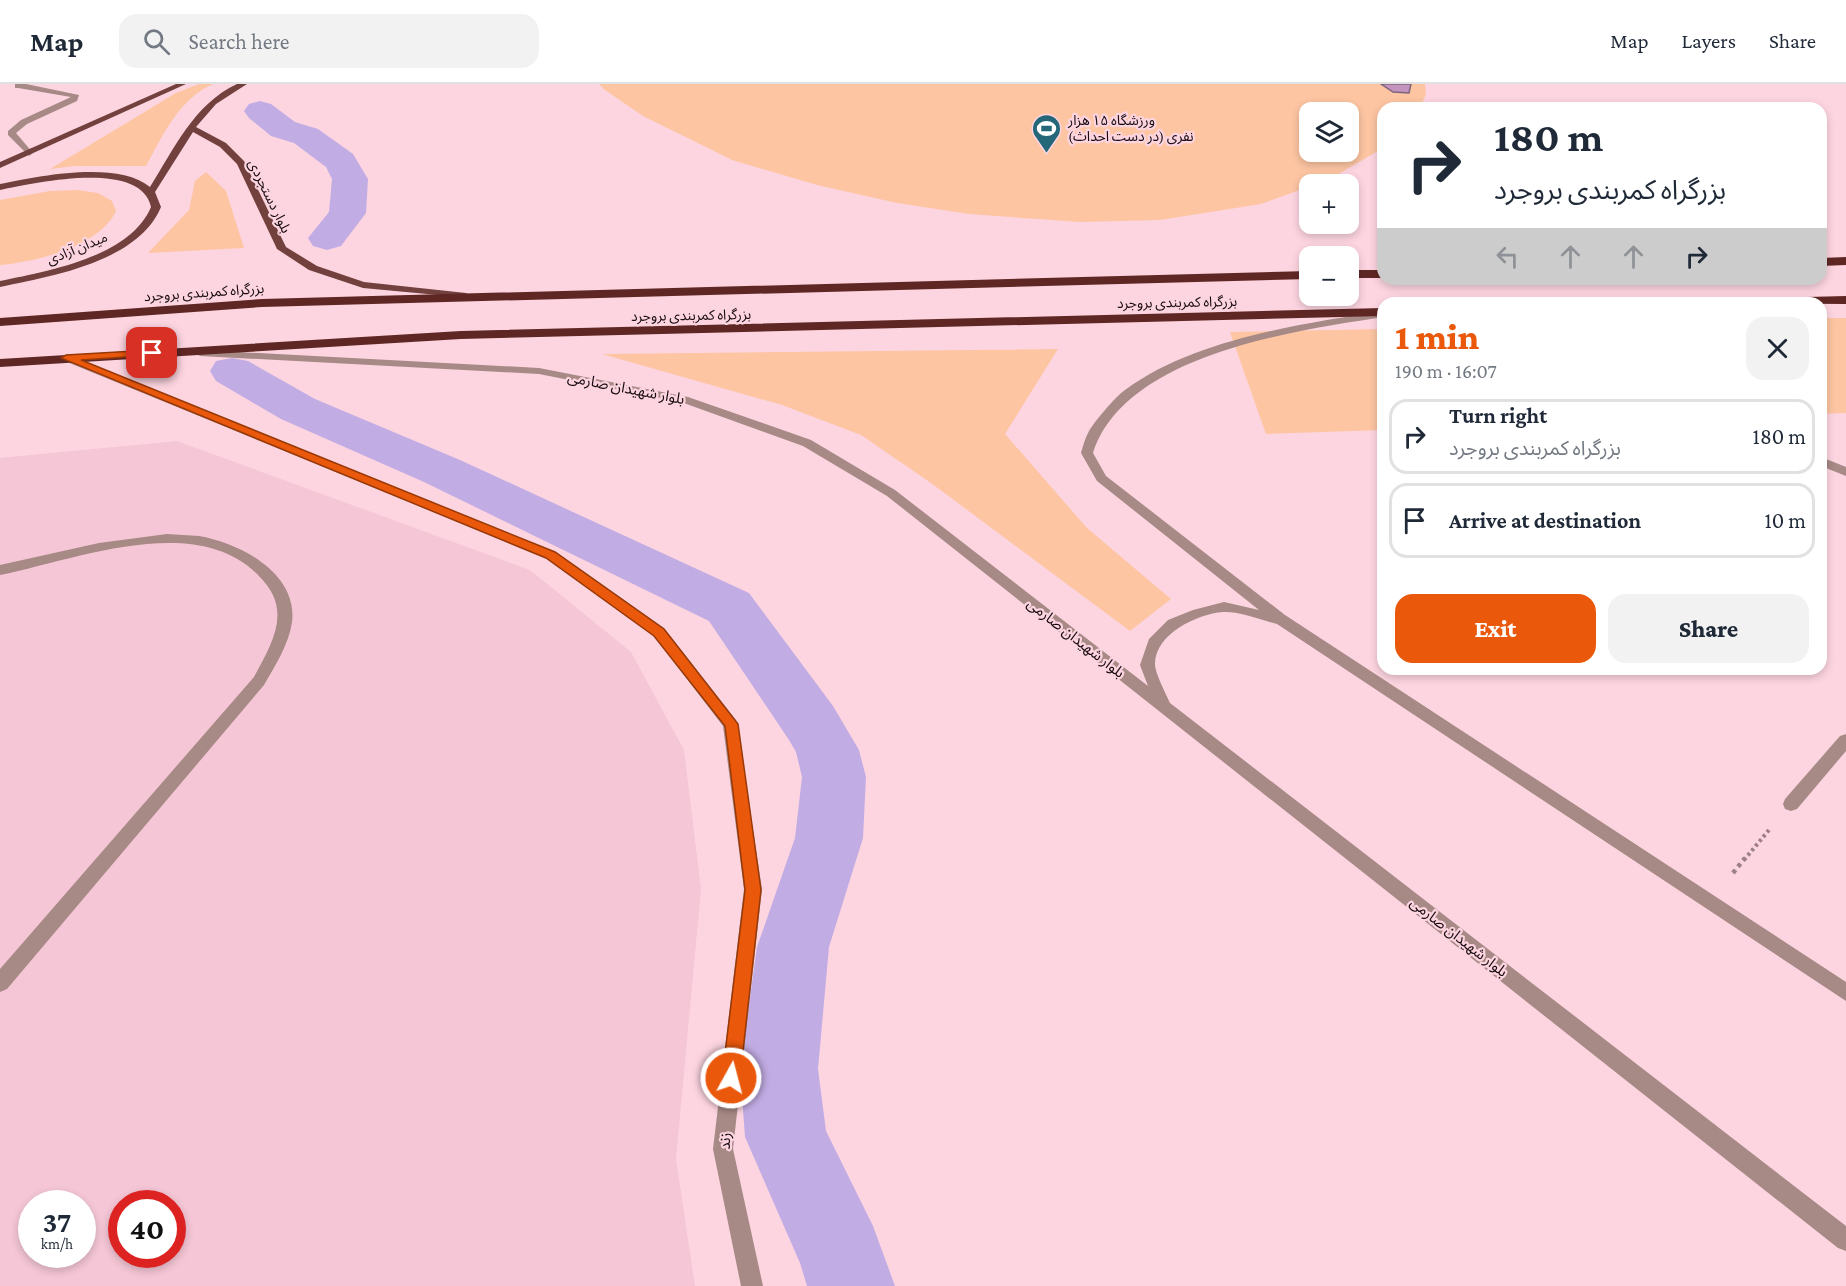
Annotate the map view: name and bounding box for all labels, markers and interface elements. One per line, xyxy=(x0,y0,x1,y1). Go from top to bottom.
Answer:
search box xyxy=(119,14,539,68)
icon: search xyxy=(140,25,173,58)
text: Map xyxy=(30,26,83,57)
text: Search here xyxy=(188,29,289,54)
text: Map xyxy=(1610,29,1649,53)
text: Layers xyxy=(1682,29,1736,53)
text: Share xyxy=(1769,29,1816,53)
map controls xyxy=(1299,102,1359,306)
button: layers xyxy=(1299,102,1359,162)
sports icon: ورزشگاه ۱۵ هزار نفری (در دست احداث) xyxy=(1031,112,1063,154)
place label: ورزشگاه ۱۵ هزار نفری (در دست احداث) xyxy=(1067,112,1194,145)
text: 180 m xyxy=(1494,113,1603,160)
icon: right xyxy=(1395,126,1473,204)
street label: بلوار دستجردی xyxy=(244,157,295,236)
button: + xyxy=(1299,174,1359,234)
text: بزرگراه کمربندی بروجرد xyxy=(1494,175,1726,205)
street label: میدان آزادی xyxy=(44,229,110,268)
icon: left xyxy=(1491,240,1524,273)
icon: ahead xyxy=(1554,240,1587,273)
icon: ahead xyxy=(1617,240,1650,273)
icon: right xyxy=(1680,240,1713,273)
button: − xyxy=(1299,246,1359,306)
street label: بزرگراه کمربندی بروجرد xyxy=(143,280,265,305)
street label: بزرگراه کمربندی بروجرد xyxy=(1117,293,1238,312)
street label: بزرگراه کمربندی بروجرد xyxy=(631,306,752,325)
text: 1 min xyxy=(1395,317,1479,357)
button: close xyxy=(1746,317,1809,380)
pin xyxy=(126,327,177,378)
icon: arrive xyxy=(135,336,168,369)
text: 190 m · 16:07 xyxy=(1395,360,1497,382)
street label: بلوار شهیدان صارمی xyxy=(566,369,686,408)
text: Turn right xyxy=(1449,403,1547,428)
icon: right xyxy=(1398,420,1431,453)
text: 180 m xyxy=(1753,424,1806,449)
text: بزرگراه کمربندی بروجرد xyxy=(1449,437,1621,459)
icon: arrive xyxy=(1398,504,1431,537)
text: Arrive at destination xyxy=(1449,508,1641,533)
text: 10 m xyxy=(1764,508,1806,533)
button: Exit xyxy=(1395,594,1596,663)
button: Share xyxy=(1608,594,1809,663)
street label: بلوار شهیدان صارمی xyxy=(1024,595,1128,682)
street label: بلوار شهیدان صارمی xyxy=(1407,894,1511,981)
position arrow xyxy=(699,1046,763,1110)
street label: زند xyxy=(717,1132,734,1150)
speed limit sign: 40 xyxy=(108,1190,186,1268)
text: 37 xyxy=(43,1205,71,1238)
text: km/h xyxy=(41,1236,73,1252)

